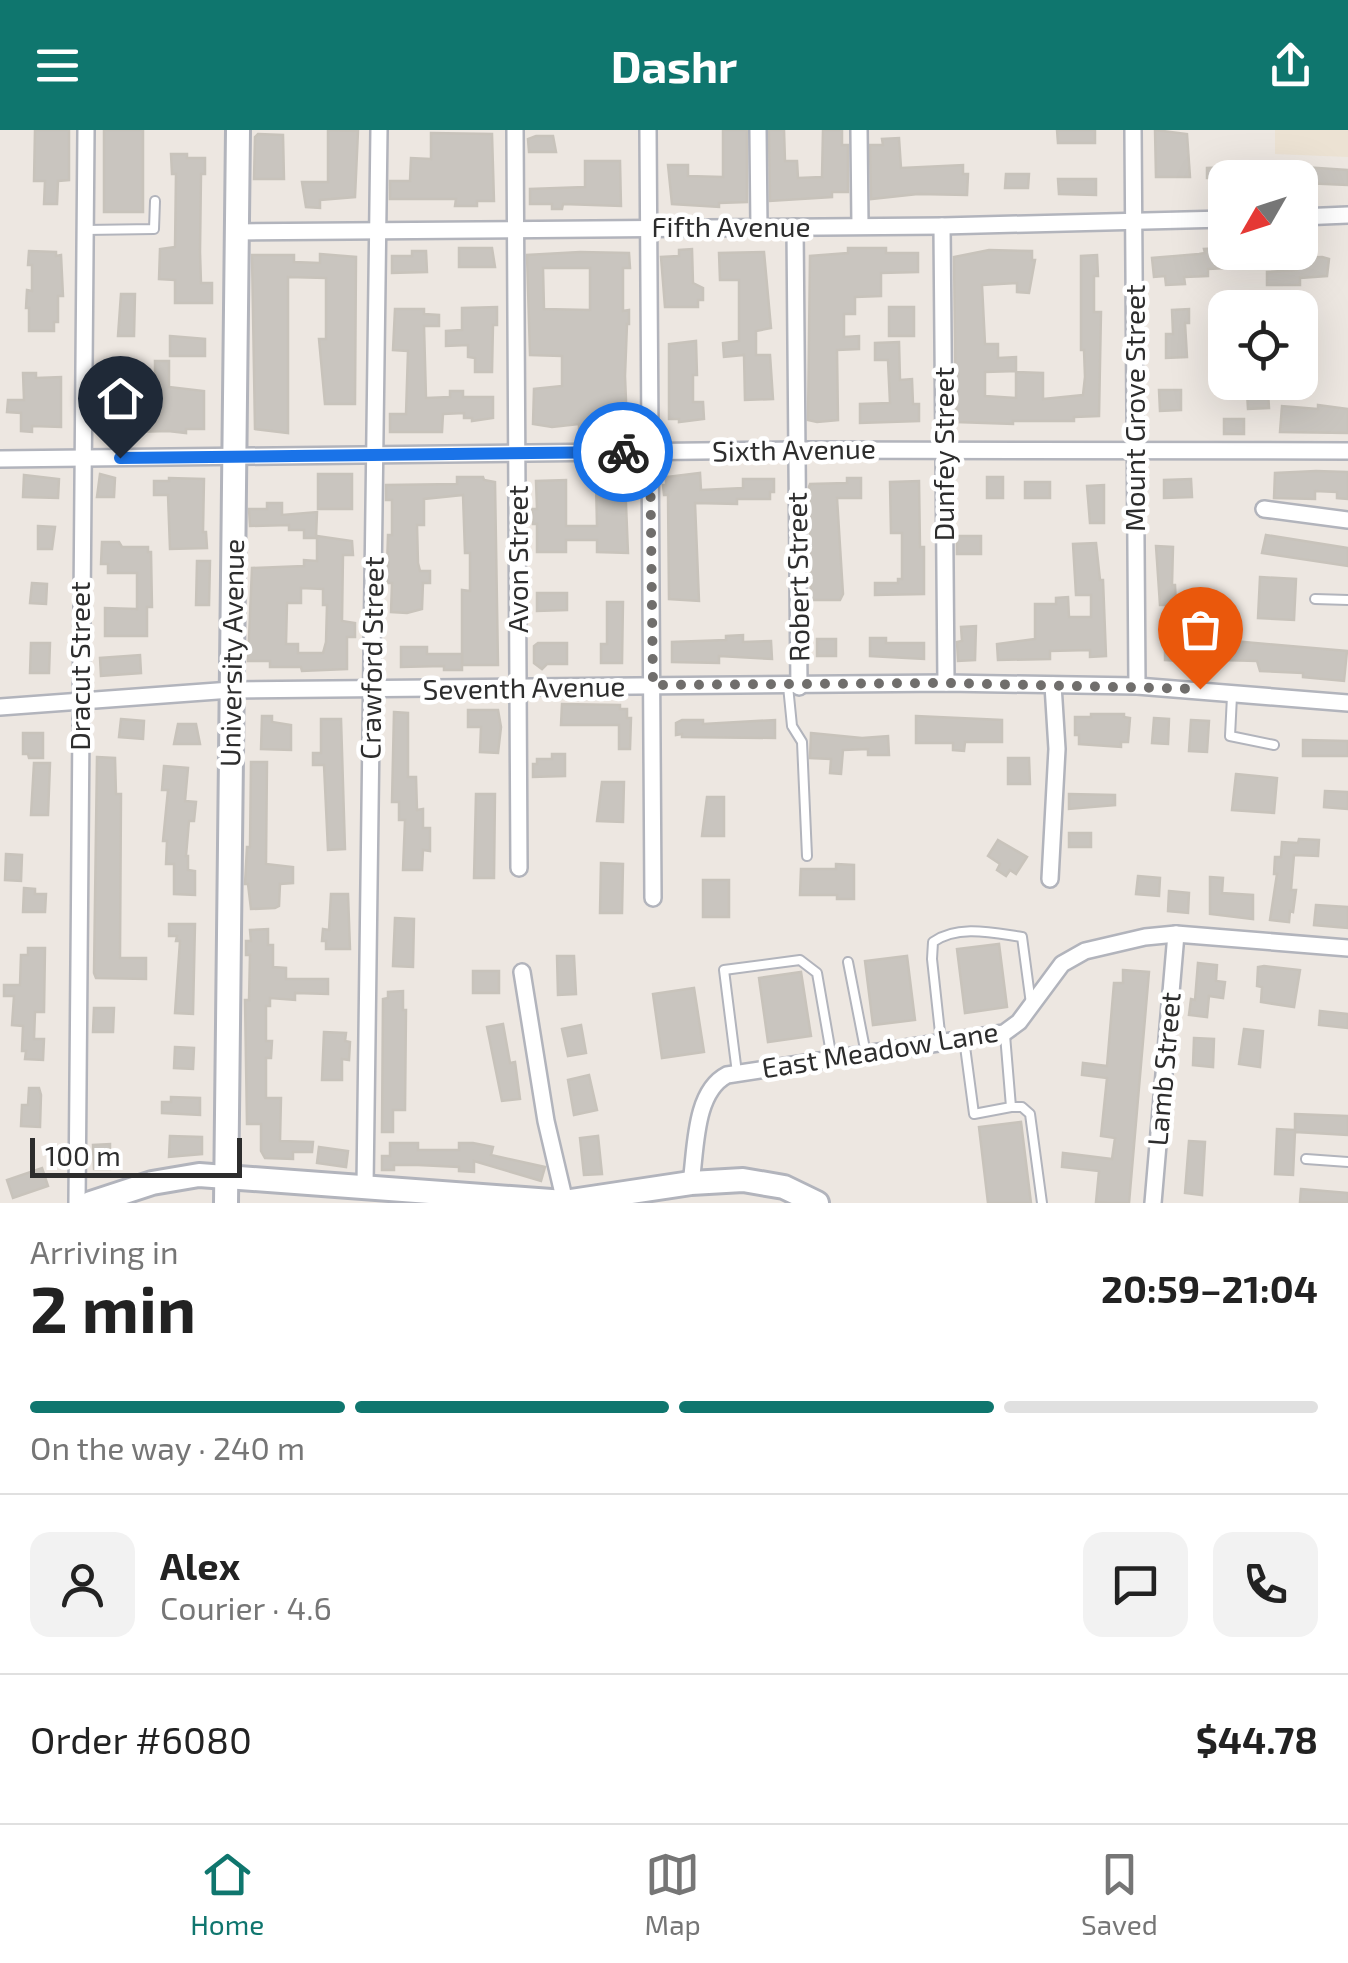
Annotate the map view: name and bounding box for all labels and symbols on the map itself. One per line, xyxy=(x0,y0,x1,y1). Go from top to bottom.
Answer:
north arrow xyxy=(1208,160,1318,270)
street label: Fifth Avenue xyxy=(651,209,811,243)
street label: Mount Grove Street xyxy=(1117,284,1151,532)
pin xyxy=(78,356,163,459)
street label: Dunfey Street xyxy=(926,367,960,541)
courier xyxy=(573,402,673,502)
street label: Sixth Avenue xyxy=(712,431,876,467)
street label: Avon Street xyxy=(500,485,534,633)
street label: Robert Street xyxy=(779,492,815,662)
street label: University Avenue xyxy=(212,539,250,767)
street label: Crawford Street xyxy=(352,556,390,760)
street label: Dracut Street xyxy=(62,581,96,751)
pin xyxy=(1158,587,1243,690)
street label: Seventh Avenue xyxy=(422,668,626,706)
street label: Lamb Street xyxy=(1139,991,1187,1147)
street label: East Meadow Lane xyxy=(759,1014,1000,1084)
scale bar xyxy=(30,1133,242,1178)

